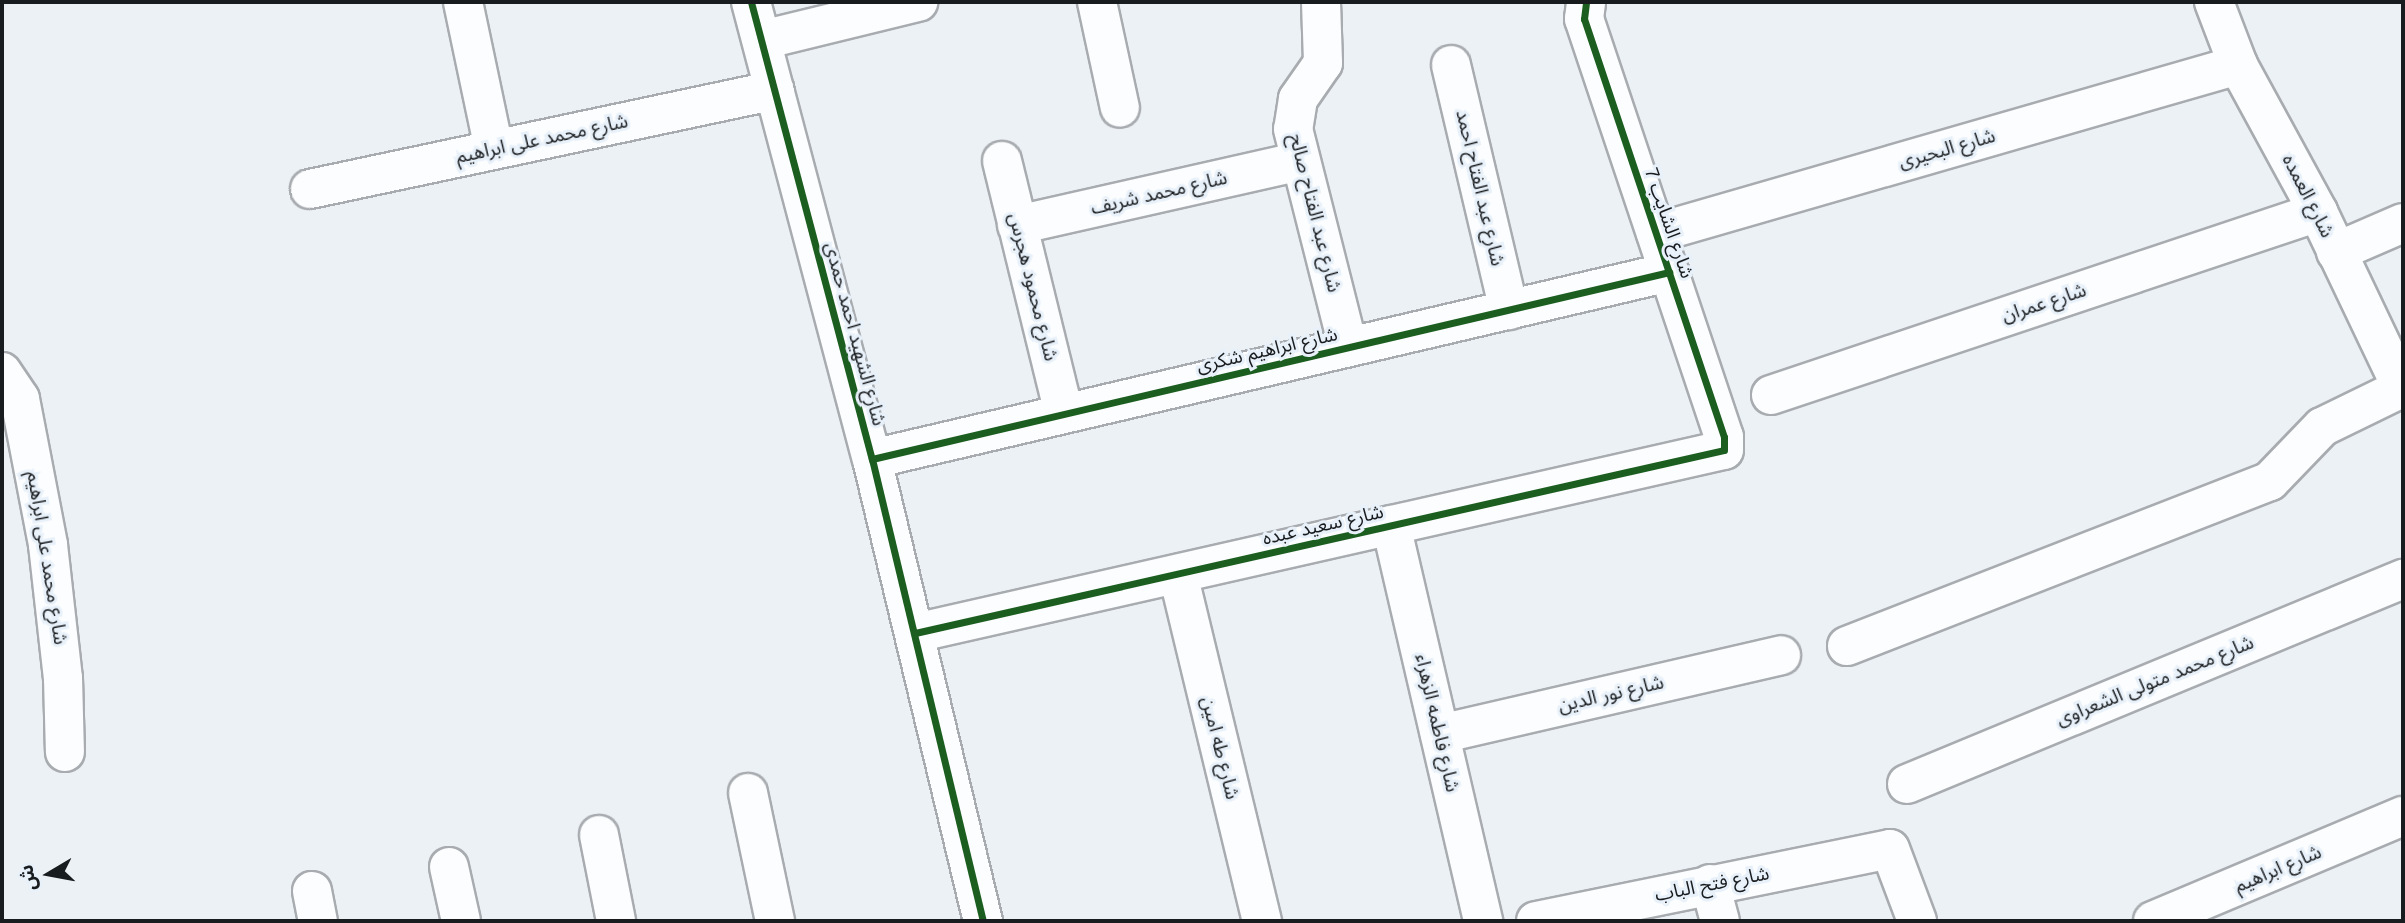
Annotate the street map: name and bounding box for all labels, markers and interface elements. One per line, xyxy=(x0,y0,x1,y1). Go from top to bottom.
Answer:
street label: شارع عبد الفتاح احمد xyxy=(1451,108,1509,268)
street label: شارع محمد على ابراهيم xyxy=(454,110,630,168)
street label: شارع البحيرى xyxy=(1896,124,1998,174)
street label: شارع عبد الفتاح صالح xyxy=(1284,131,1346,295)
street label: شارع العمده xyxy=(2277,151,2339,241)
street label: شارع الشايب 7 xyxy=(1639,165,1699,281)
street label: شارع محمد شريف xyxy=(1089,166,1229,220)
street label: شارع محمود هجرس xyxy=(1004,211,1062,363)
street label: شارع الشهيد احمد حمدى xyxy=(820,240,890,428)
street label: شارع عمران xyxy=(1999,279,2089,327)
street label: شارع ابراهيم شكرى xyxy=(1194,323,1340,377)
street label: شارع محمد على ابراهيم xyxy=(22,470,72,646)
street label: شارع سعيد عبده xyxy=(1260,500,1386,550)
street label: شارع محمد متولى الشعراوى xyxy=(2053,631,2257,731)
street label: شارع فاطمه الزهراء xyxy=(1410,652,1464,794)
street label: شارع نور الدين xyxy=(1556,671,1666,717)
street label: شارع طه امين xyxy=(1196,694,1244,802)
north arrow xyxy=(14,839,84,909)
street label: شارع ابراهيم xyxy=(2231,840,2325,898)
street label: شارع فتح الباب xyxy=(1653,862,1771,906)
text: ش xyxy=(15,863,40,892)

